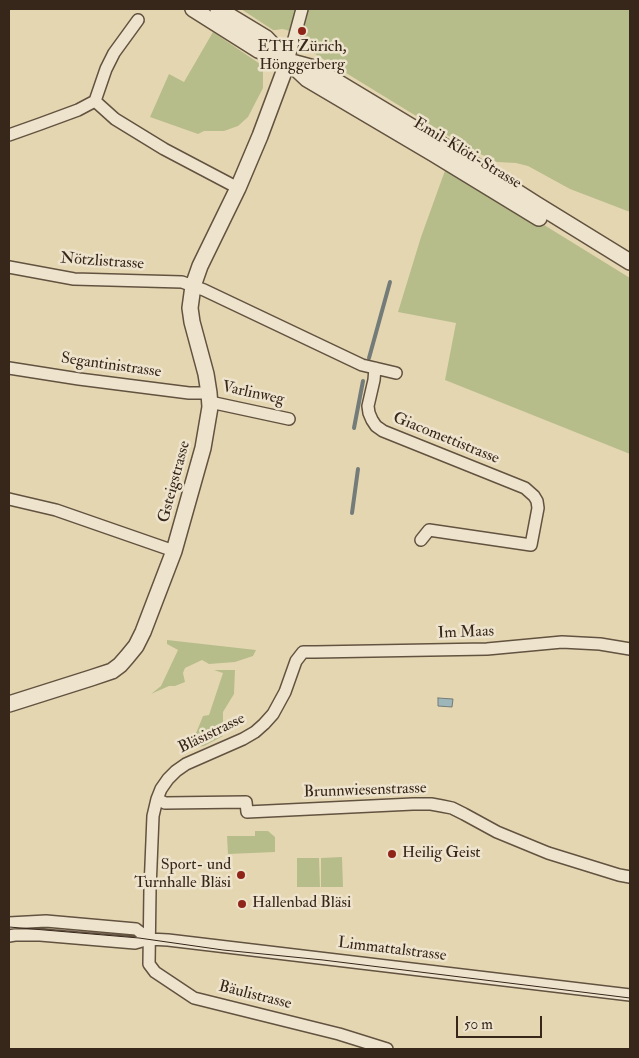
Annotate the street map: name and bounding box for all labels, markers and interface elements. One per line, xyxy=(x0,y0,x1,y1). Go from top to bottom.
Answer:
marker: ETH Zürich, Hönggerberg xyxy=(296,25,308,37)
place label: ETH Zürich, Hönggerberg xyxy=(258,38,346,76)
street label: Emil-Klöti-Strasse xyxy=(410,114,524,194)
street label: Nötzlistrasse xyxy=(60,250,144,274)
street label: Segantinistrasse xyxy=(60,349,162,383)
street label: Varlinweg xyxy=(220,378,286,410)
street label: Giacomettistrasse xyxy=(390,409,502,469)
street label: Gsteigstrasse xyxy=(155,439,195,525)
street label: Im Maas xyxy=(438,622,494,644)
street label: Bläsistrasse xyxy=(176,710,248,758)
street label: Brunnwiesenstrasse xyxy=(303,779,427,803)
place label: Heilig Geist xyxy=(402,844,481,864)
marker: Heilig Geist xyxy=(386,848,398,860)
place label: Sport- und Turnhalle Bläsi xyxy=(134,856,231,894)
marker: Sport- und Turnhalle Bläsi xyxy=(235,869,247,881)
place label: Hallenbad Bläsi xyxy=(252,894,351,914)
marker: Hallenbad Bläsi xyxy=(236,898,248,910)
street label: Limmattalstrasse xyxy=(337,934,447,966)
street label: Bäulistrasse xyxy=(216,978,294,1014)
scale bar xyxy=(459,1006,545,1038)
text: 50 m xyxy=(464,1015,493,1034)

